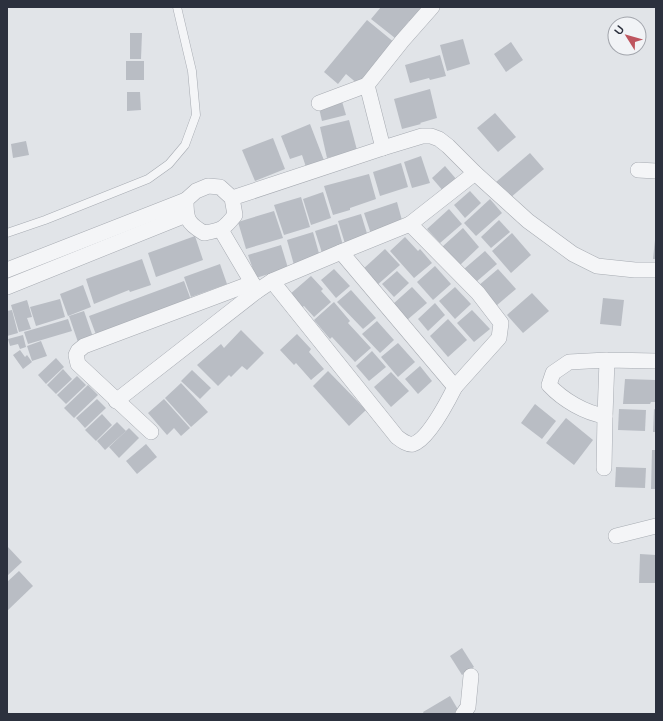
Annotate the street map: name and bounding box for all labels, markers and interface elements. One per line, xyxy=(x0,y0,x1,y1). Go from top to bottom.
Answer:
north arrow xyxy=(607,16,647,56)
text: U xyxy=(612,23,627,38)

